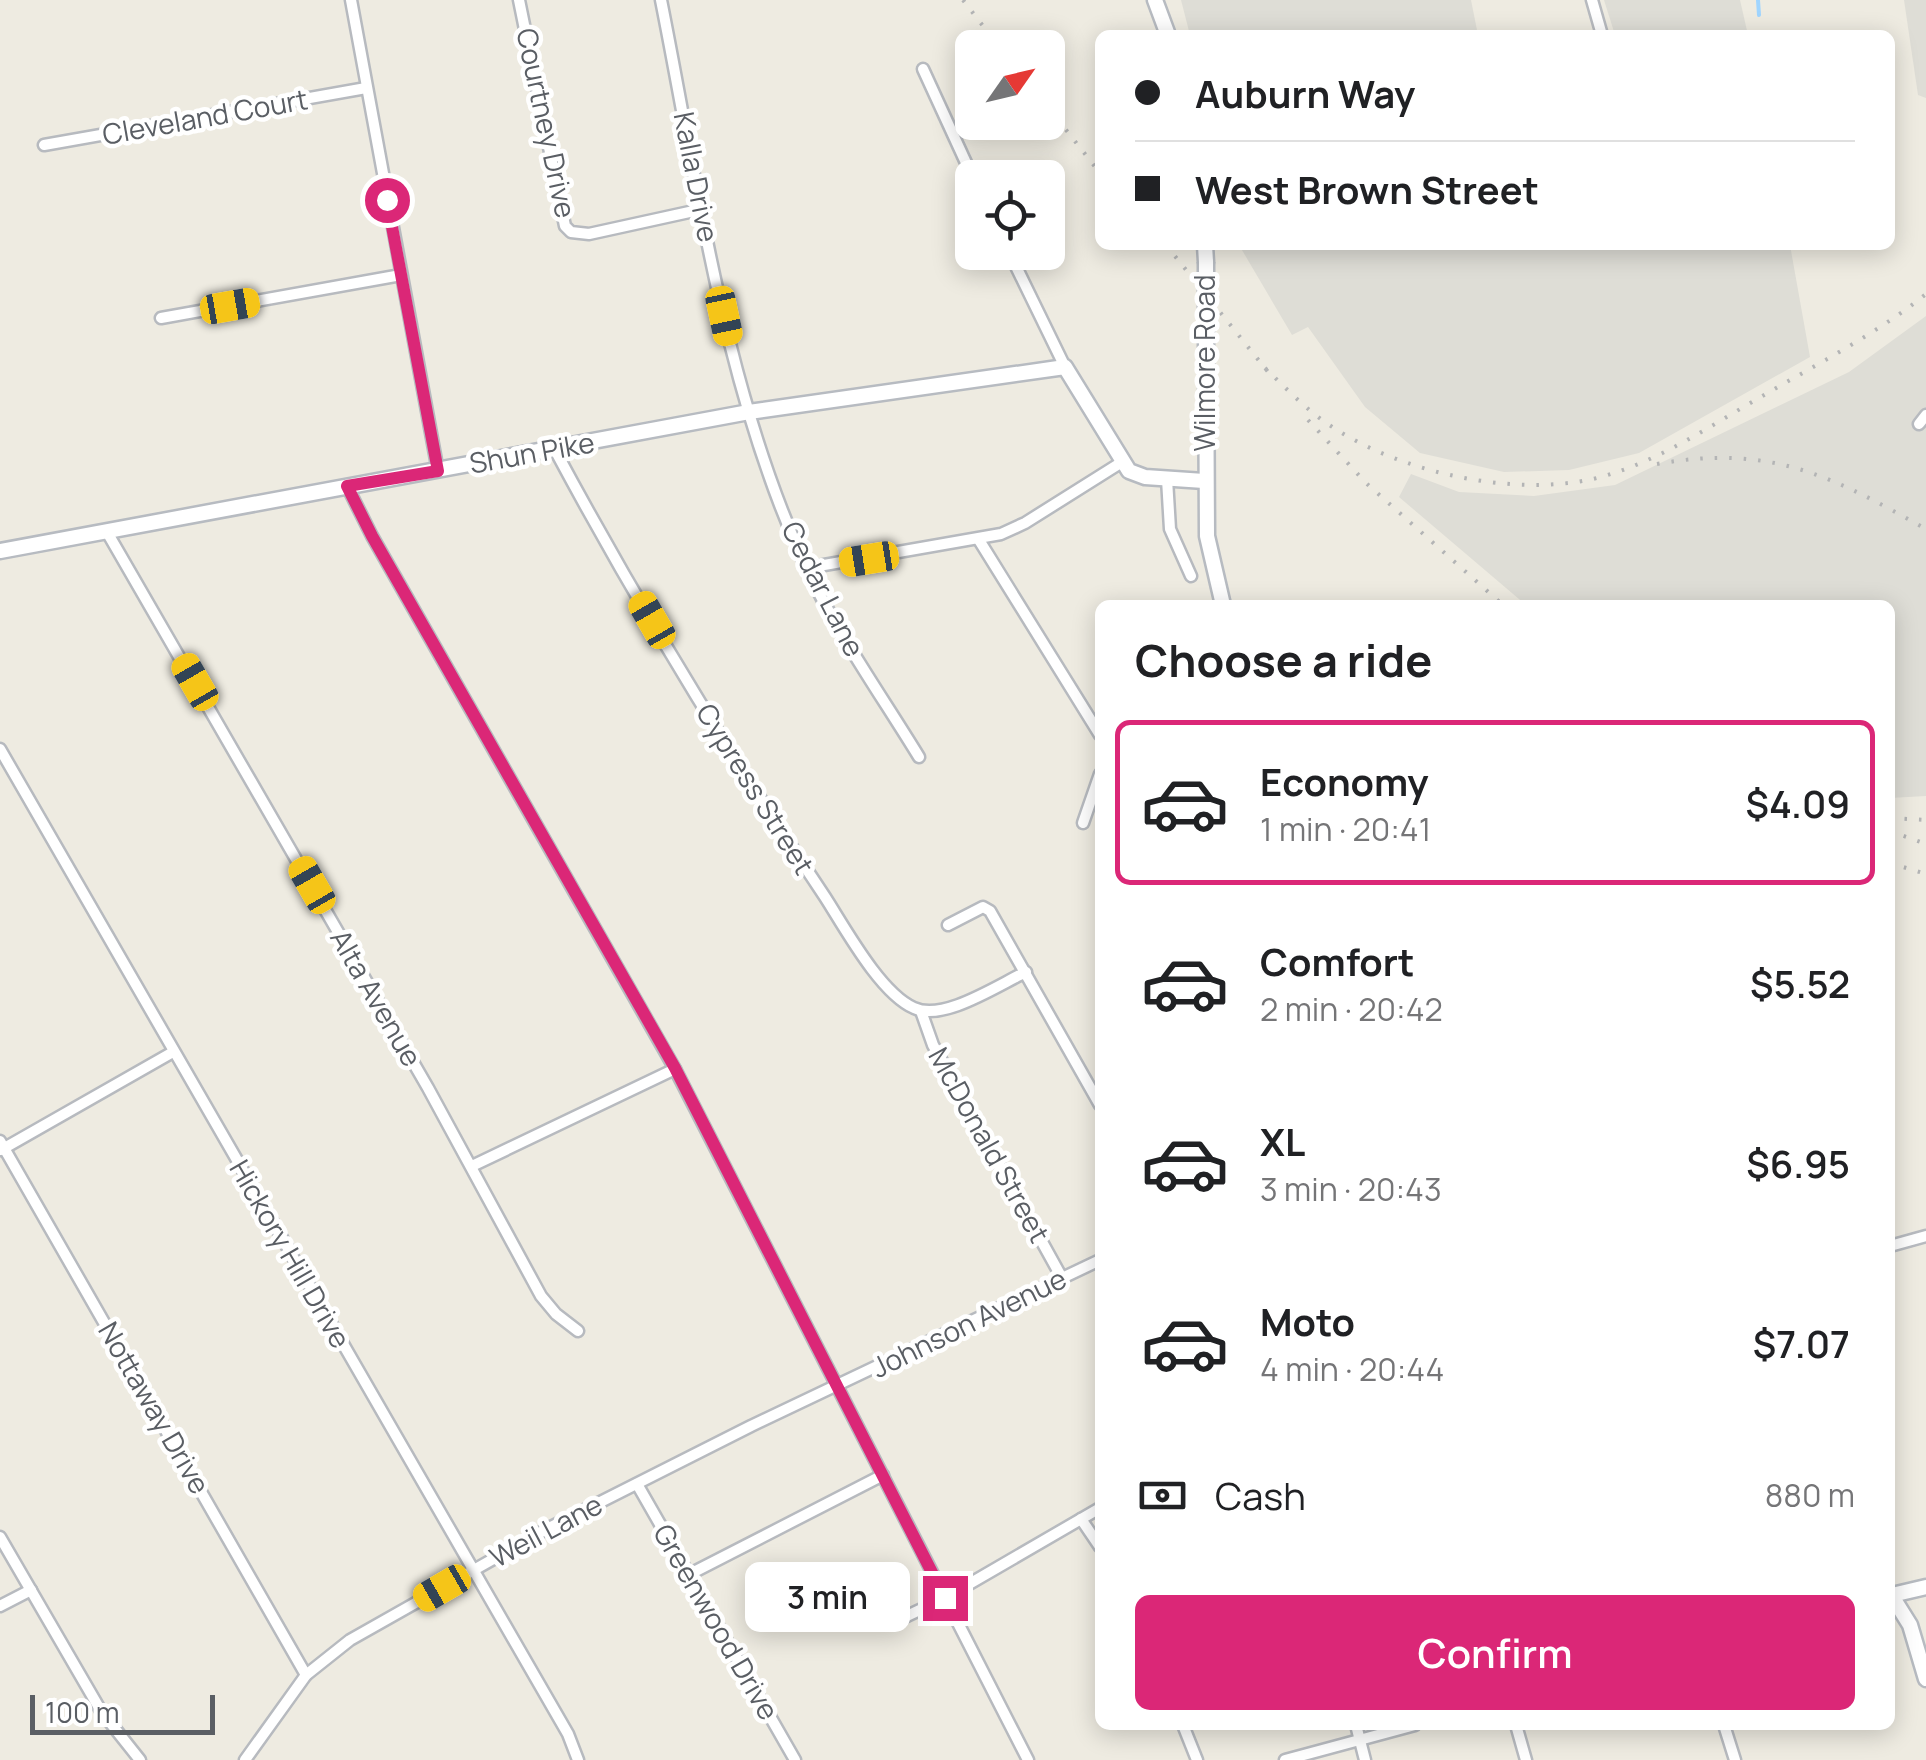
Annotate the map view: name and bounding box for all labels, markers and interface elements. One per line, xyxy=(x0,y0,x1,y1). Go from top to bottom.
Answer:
street label: Courtney Drive xyxy=(508,24,586,221)
north arrow xyxy=(955,30,1065,140)
map controls xyxy=(955,30,1065,270)
text: Auburn Way xyxy=(1195,67,1415,119)
street label: Cleveland Court xyxy=(99,79,310,153)
street label: Kalla Drive xyxy=(666,108,728,245)
button: locate xyxy=(955,160,1065,270)
text: West Brown Street xyxy=(1195,163,1539,215)
route start xyxy=(365,178,410,223)
street label: Wilmore Road xyxy=(1185,274,1223,452)
car xyxy=(703,284,745,348)
car xyxy=(198,286,262,326)
street label: Shun Pike xyxy=(466,422,597,482)
street label: Cedar Lane xyxy=(774,514,874,663)
car xyxy=(837,539,901,579)
car xyxy=(624,587,680,653)
text: Choose a ride xyxy=(1135,629,1432,691)
car xyxy=(167,649,223,715)
street label: Cypress Street xyxy=(688,696,824,881)
text: Economy xyxy=(1260,755,1429,807)
icon: car xyxy=(1140,758,1230,848)
text: $4.09 xyxy=(1746,777,1850,829)
text: 1 min · 20:41 xyxy=(1260,807,1431,851)
car xyxy=(284,852,340,918)
street label: Alta Avenue xyxy=(322,922,431,1073)
text: Comfort xyxy=(1260,935,1414,987)
icon: car xyxy=(1140,938,1230,1028)
text: $5.52 xyxy=(1750,957,1850,1009)
text: 2 min · 20:42 xyxy=(1260,987,1443,1031)
street label: McDonald Street xyxy=(921,1040,1059,1249)
text: XL xyxy=(1260,1115,1305,1167)
icon: car xyxy=(1140,1118,1230,1208)
text: $6.95 xyxy=(1746,1137,1850,1189)
street label: Hickory Hill Drive xyxy=(222,1152,360,1355)
text: 3 min · 20:43 xyxy=(1260,1167,1442,1211)
street label: Johnson Avenue xyxy=(865,1259,1072,1386)
text: Moto xyxy=(1260,1295,1355,1347)
icon: car xyxy=(1140,1298,1230,1388)
street label: Nottaway Drive xyxy=(90,1315,219,1500)
text: $7.07 xyxy=(1753,1317,1850,1369)
text: 4 min · 20:44 xyxy=(1260,1347,1444,1391)
icon: cash xyxy=(1135,1468,1190,1523)
text: Cash xyxy=(1215,1469,1306,1521)
text: 880 m xyxy=(1765,1473,1855,1517)
street label: Weil Lane xyxy=(483,1485,608,1576)
street label: Greenwood Drive xyxy=(645,1517,788,1726)
car xyxy=(409,1560,475,1616)
callout: 3 min xyxy=(745,1563,910,1633)
text: 3 min xyxy=(787,1575,868,1619)
route end xyxy=(923,1576,968,1621)
button: Confirm xyxy=(1135,1595,1855,1710)
scale bar xyxy=(30,1690,215,1734)
text: 100 m xyxy=(45,1693,119,1731)

